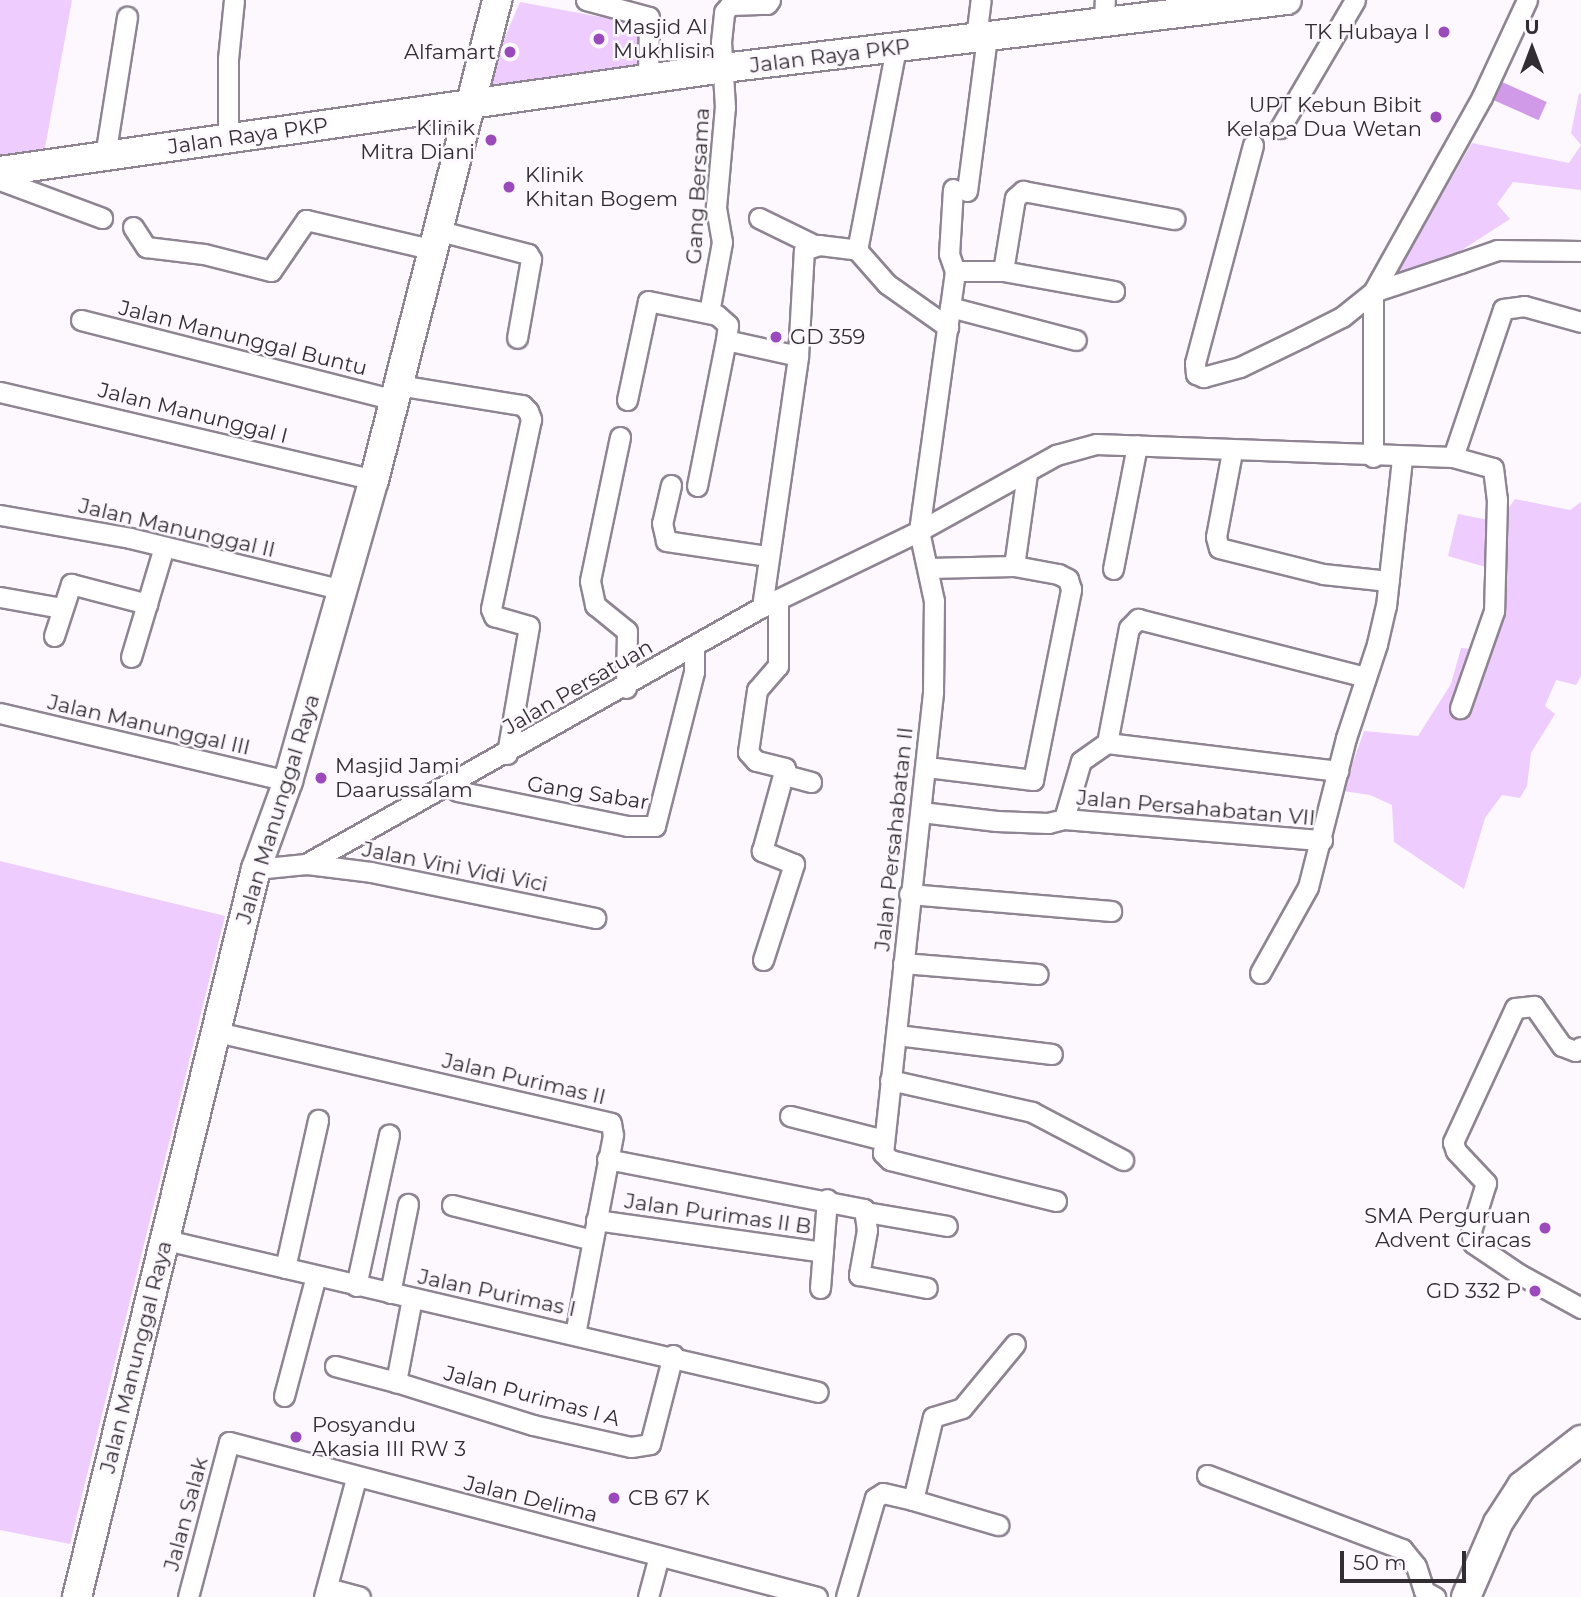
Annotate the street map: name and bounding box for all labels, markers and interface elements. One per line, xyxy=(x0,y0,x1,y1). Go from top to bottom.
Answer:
place label: Masjid Al Mukhlisin xyxy=(613,14,715,64)
north arrow xyxy=(1497,14,1567,84)
text: U xyxy=(1525,16,1539,39)
place label: TK Hubaya I xyxy=(1305,19,1430,45)
marker: TK Hubaya I xyxy=(1436,24,1452,40)
marker: Masjid Al Mukhlisin xyxy=(591,31,607,47)
street label: Jalan Raya PKP xyxy=(748,34,912,78)
place label: Alfamart xyxy=(404,39,496,65)
marker: Alfamart xyxy=(502,44,518,60)
place label: UPT Kebun Bibit Kelapa Dua Wetan xyxy=(1226,92,1422,142)
street label: Gang Bersama xyxy=(681,107,715,265)
marker: UPT Kebun Bibit Kelapa Dua Wetan xyxy=(1428,109,1444,125)
street label: Jalan Raya PKP xyxy=(166,112,330,160)
place label: Klinik Mitra Diani xyxy=(360,115,475,165)
marker: Klinik Mitra Diani xyxy=(481,130,501,150)
place label: Klinik Khitan Bogem xyxy=(525,162,678,212)
marker: Klinik Khitan Bogem xyxy=(499,177,519,197)
street label: Jalan Manunggal Buntu xyxy=(116,295,370,381)
place label: GD 359 xyxy=(790,324,865,350)
marker: GD 359 xyxy=(768,329,784,345)
street label: Jalan Manunggal I xyxy=(96,377,290,449)
street label: Jalan Manunggal II xyxy=(76,493,278,563)
street label: Jalan Persatuan xyxy=(499,634,657,740)
street label: Jalan Manunggal III xyxy=(45,689,253,761)
street label: Jalan Manunggal Raya xyxy=(231,691,325,927)
street label: Jalan Persahabatan II xyxy=(870,726,918,952)
place label: Masjid Jami Daarussalam xyxy=(335,753,473,803)
marker: Masjid Jami Daarussalam xyxy=(313,770,329,786)
street label: Gang Sabar xyxy=(525,771,651,815)
street label: Jalan Persahabatan VII xyxy=(1076,785,1316,831)
street label: Jalan Vini Vidi Vici xyxy=(360,837,550,897)
street label: Jalan Purimas II xyxy=(440,1048,608,1110)
street label: Jalan Purimas II B xyxy=(623,1188,813,1240)
place label: SMA Perguruan Advent Ciracas xyxy=(1364,1203,1531,1253)
marker: SMA Perguruan Advent Ciracas xyxy=(1537,1220,1553,1236)
street label: Jalan Manunggal Raya xyxy=(95,1238,177,1476)
street label: Jalan Purimas I xyxy=(416,1264,578,1322)
place label: GD 332 P xyxy=(1426,1278,1521,1304)
marker: GD 332 P xyxy=(1527,1283,1543,1299)
street label: Jalan Purimas I A xyxy=(441,1360,623,1432)
place label: Posyandu Akasia III RW 3 xyxy=(312,1412,466,1462)
marker: Posyandu Akasia III RW 3 xyxy=(286,1427,306,1447)
street label: Jalan Salak xyxy=(159,1454,213,1574)
street label: Jalan Delima xyxy=(462,1470,600,1528)
place label: CB 67 K xyxy=(628,1485,710,1511)
marker: CB 67 K xyxy=(606,1490,622,1506)
scale bar xyxy=(1343,1538,1469,1582)
text: 50 m xyxy=(1353,1550,1407,1575)

